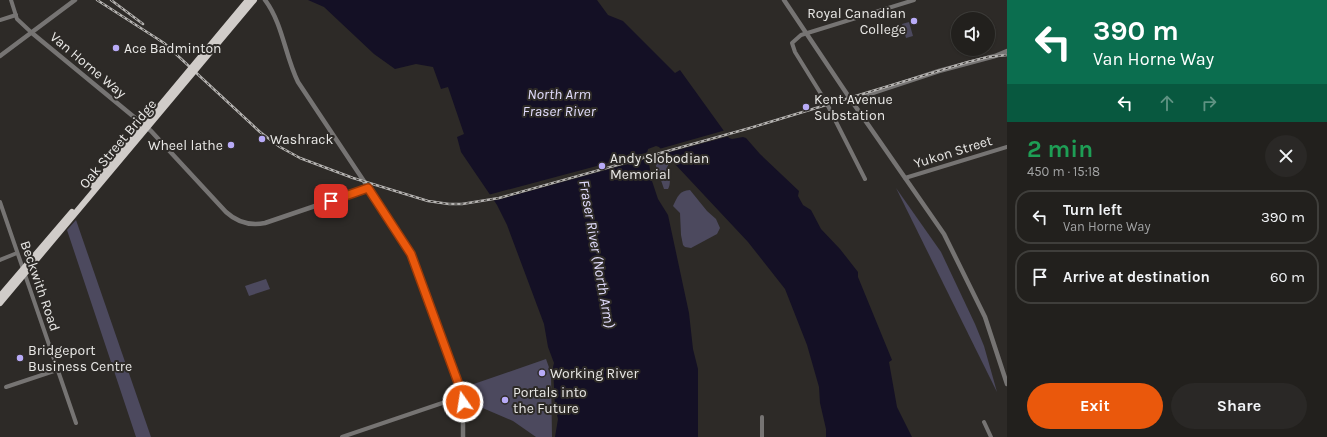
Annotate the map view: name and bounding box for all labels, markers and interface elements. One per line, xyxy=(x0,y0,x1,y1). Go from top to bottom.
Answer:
place label: Royal Canadian College xyxy=(807,5,906,38)
map controls xyxy=(951,12,995,56)
button: sound xyxy=(951,12,995,56)
text: 390 m xyxy=(1093,14,1179,47)
marker: Royal Canadian College xyxy=(909,16,919,26)
icon: left xyxy=(1027,16,1079,68)
street label: Van Horne Way xyxy=(46,28,130,102)
place label: Ace Badminton xyxy=(124,40,222,57)
marker: Ace Badminton xyxy=(111,43,121,53)
text: Van Horne Way xyxy=(1093,48,1214,70)
water label: North Arm Fraser River xyxy=(522,85,597,120)
place label: Kent Avenue Substation xyxy=(814,91,893,124)
icon: left xyxy=(1114,92,1136,114)
icon: ahead xyxy=(1156,92,1178,114)
icon: right xyxy=(1198,92,1220,114)
street label: Oak Street Bridge xyxy=(76,96,160,192)
marker: Kent Avenue Substation xyxy=(801,102,811,112)
place label: Washrack xyxy=(270,131,334,148)
street label: Yukon Street xyxy=(912,132,994,172)
marker: Washrack xyxy=(257,134,267,144)
text: 2 min xyxy=(1027,135,1093,163)
button: close xyxy=(1265,135,1307,177)
place label: Wheel lathe xyxy=(148,137,223,154)
marker: Wheel lathe xyxy=(226,140,236,150)
place label: Andy Slobodian Memorial xyxy=(610,150,709,183)
marker: Andy Slobodian Memorial xyxy=(597,161,607,171)
text: 450 m · 15:18 xyxy=(1027,164,1100,179)
water label: Fraser River (North Arm) xyxy=(575,179,619,330)
pin xyxy=(314,184,348,218)
icon: arrive xyxy=(320,190,342,212)
text: Turn left xyxy=(1063,201,1122,219)
icon: left xyxy=(1029,206,1051,228)
text: 390 m xyxy=(1261,208,1305,226)
text: Van Horne Way xyxy=(1063,219,1151,234)
street label: Beckwith Road xyxy=(17,239,63,333)
icon: arrive xyxy=(1029,266,1051,288)
text: Arrive at destination xyxy=(1063,268,1210,286)
text: 60 m xyxy=(1270,268,1305,286)
place label: Bridgeport Business Centre xyxy=(28,342,132,375)
marker: Bridgeport Business Centre xyxy=(15,353,25,363)
place label: Working River xyxy=(550,365,639,382)
marker: Working River xyxy=(537,368,547,378)
position arrow xyxy=(442,381,484,423)
button: Exit xyxy=(1027,383,1163,429)
button: Share xyxy=(1171,383,1307,429)
place label: Portals into the Future xyxy=(513,384,587,417)
marker: Portals into the Future xyxy=(500,395,510,405)

